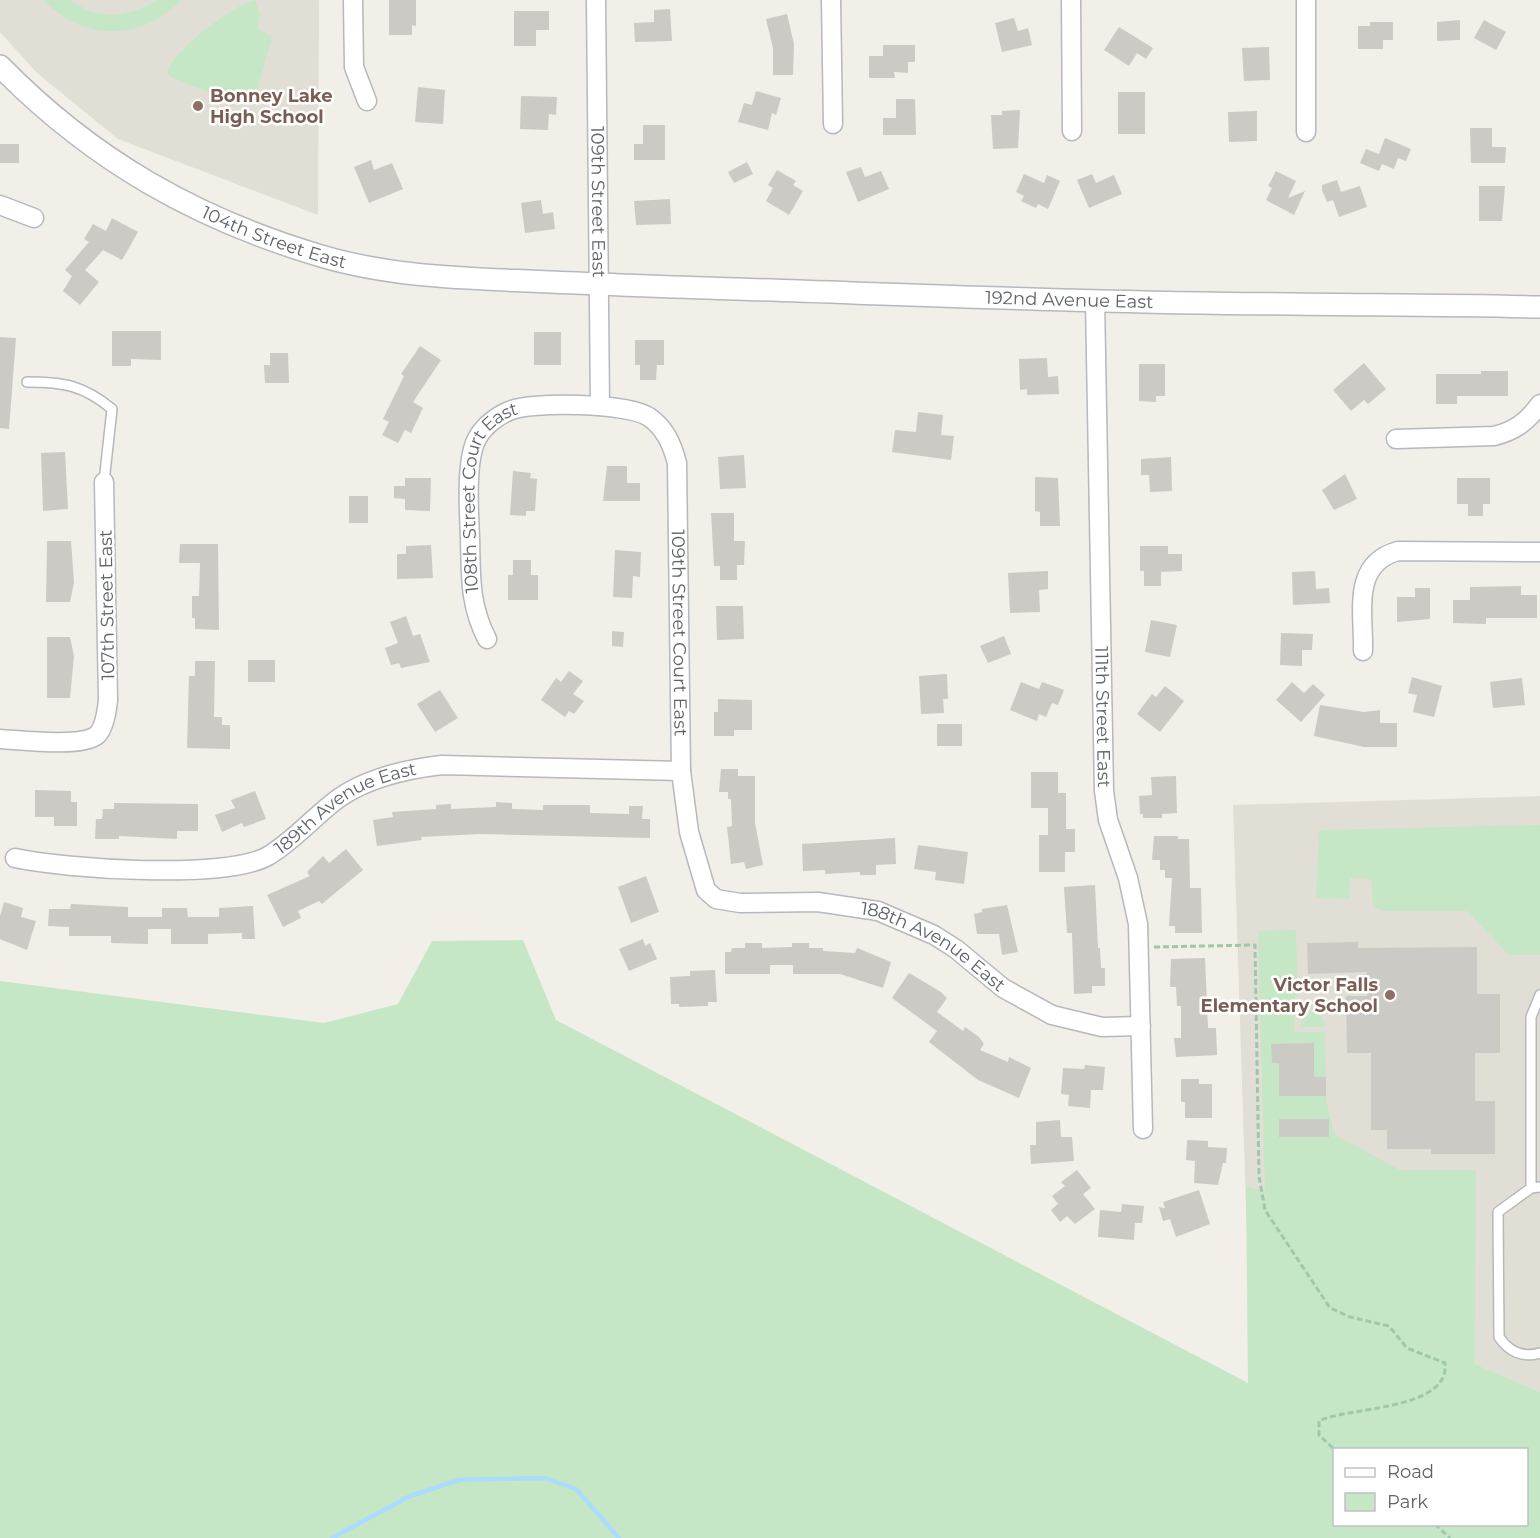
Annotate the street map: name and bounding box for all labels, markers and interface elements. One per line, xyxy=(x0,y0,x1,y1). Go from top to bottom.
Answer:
place label: Bonney Lake High School xyxy=(210,85,333,128)
marker: Bonney Lake High School xyxy=(191,99,205,113)
street label: 109th Street East xyxy=(586,126,610,278)
street label: 104th Street East xyxy=(198,201,349,273)
street label: 192nd Avenue East xyxy=(985,286,1154,313)
street label: 108th Street Court East xyxy=(458,398,520,594)
street label: 109th Street Court East xyxy=(667,529,692,736)
street label: 107th Street East xyxy=(95,530,119,680)
street label: 111th Street East xyxy=(1090,646,1115,788)
street label: 189th Avenue East xyxy=(270,758,418,859)
street label: 188th Avenue East xyxy=(859,898,1010,996)
place label: Victor Falls Elementary School xyxy=(1201,974,1378,1017)
marker: Victor Falls Elementary School xyxy=(1383,988,1397,1002)
legend xyxy=(1333,1448,1528,1526)
text: Road xyxy=(1387,1461,1434,1483)
text: Park xyxy=(1387,1491,1428,1513)

